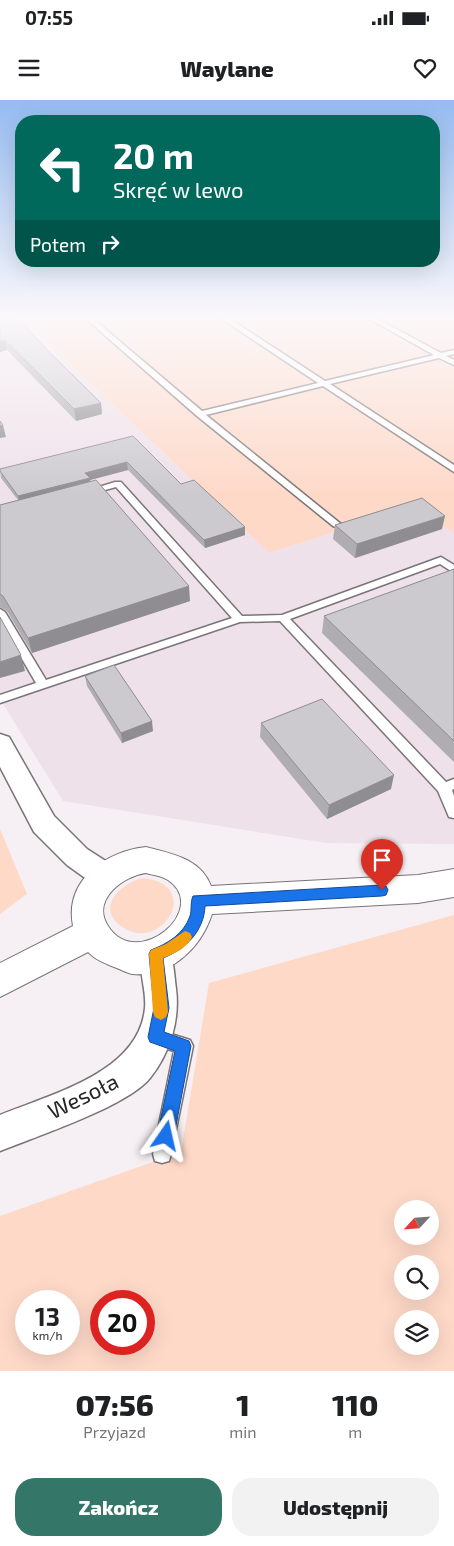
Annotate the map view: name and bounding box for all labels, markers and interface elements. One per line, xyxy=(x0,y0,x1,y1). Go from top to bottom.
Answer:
text: 07:55 xyxy=(25,6,73,29)
icon: menu xyxy=(15,54,43,82)
icon: heart xyxy=(411,54,439,82)
text: Waylane xyxy=(180,55,274,81)
text: 20 m xyxy=(113,134,194,176)
icon: left xyxy=(30,135,95,200)
text: Skręć w lewo xyxy=(113,176,244,202)
icon: right xyxy=(96,230,124,258)
text: Potem xyxy=(30,233,86,256)
pin xyxy=(361,839,403,890)
icon: arrive xyxy=(368,846,396,874)
street label: Wesoła xyxy=(43,1067,122,1123)
position arrow xyxy=(139,1109,191,1161)
north arrow xyxy=(394,1200,439,1245)
map controls xyxy=(394,1200,439,1355)
button: search xyxy=(394,1255,439,1300)
speed limit sign: 20 xyxy=(90,1290,155,1355)
text: 13 xyxy=(35,1301,60,1331)
button: layers xyxy=(394,1310,439,1355)
text: km/h xyxy=(33,1328,62,1342)
text: 07:56 xyxy=(75,1386,154,1422)
text: 1 xyxy=(236,1386,250,1422)
text: 110 xyxy=(332,1386,378,1422)
text: Przyjazd xyxy=(83,1422,146,1441)
text: min xyxy=(229,1422,257,1441)
text: m xyxy=(348,1422,362,1441)
button: Zakończ xyxy=(15,1478,222,1536)
button: Udostępnij xyxy=(232,1478,439,1536)

